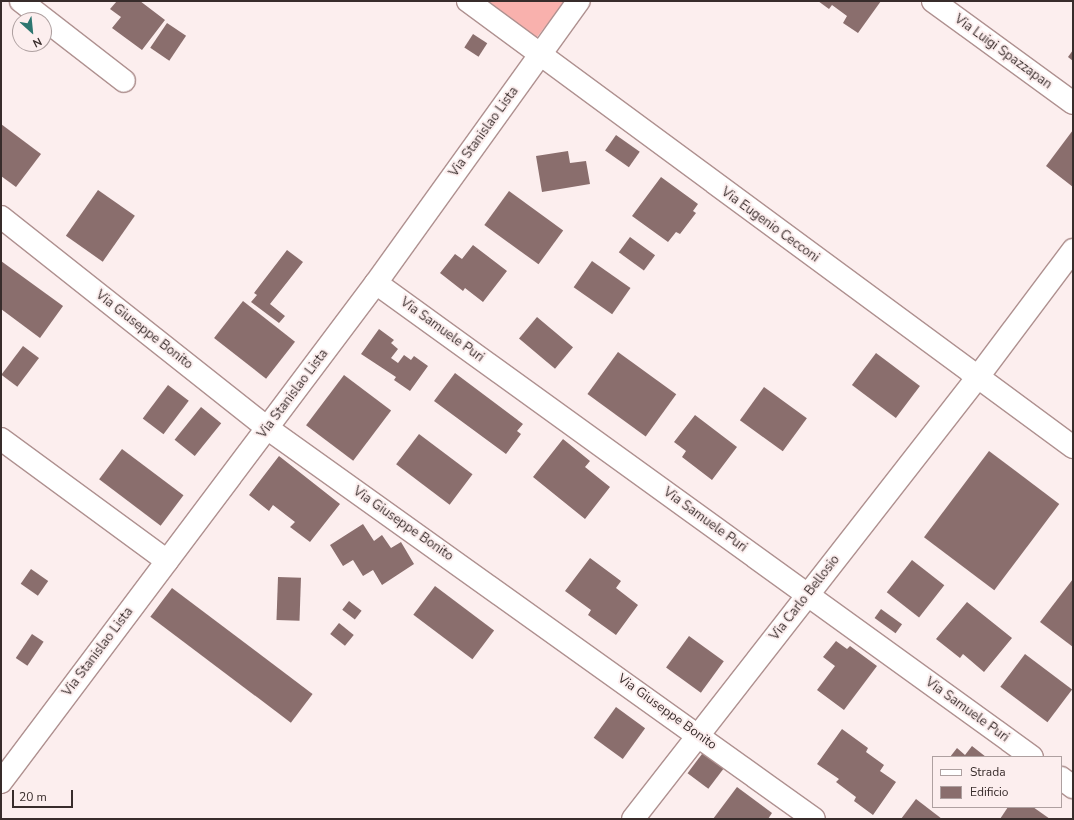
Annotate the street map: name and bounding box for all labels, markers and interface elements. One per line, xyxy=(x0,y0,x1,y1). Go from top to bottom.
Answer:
street label: Via Luigi Spazzapan xyxy=(951,11,1055,93)
north arrow xyxy=(12,12,52,52)
text: N xyxy=(30,34,44,51)
street label: Via Stanislao Lista xyxy=(446,84,522,180)
street label: Via Eugenio Cecconi xyxy=(718,184,822,266)
street label: Via Giuseppe Bonito xyxy=(92,287,196,373)
street label: Via Samuele Puri xyxy=(397,294,487,366)
street label: Via Stanislao Lista xyxy=(254,346,332,442)
street label: Via Giuseppe Bonito xyxy=(350,484,456,564)
street label: Via Samuele Puri xyxy=(660,484,750,556)
street label: Via Carlo Bellosio xyxy=(767,552,843,644)
street label: Via Stanislao Lista xyxy=(59,604,137,700)
street label: Via Giuseppe Bonito xyxy=(614,671,720,753)
street label: Via Samuele Puri xyxy=(922,674,1012,746)
legend xyxy=(932,756,1062,808)
text: Strada xyxy=(970,764,1006,780)
scale bar xyxy=(14,782,75,808)
text: Edificio xyxy=(970,784,1008,800)
text: 20 m xyxy=(19,789,47,805)

